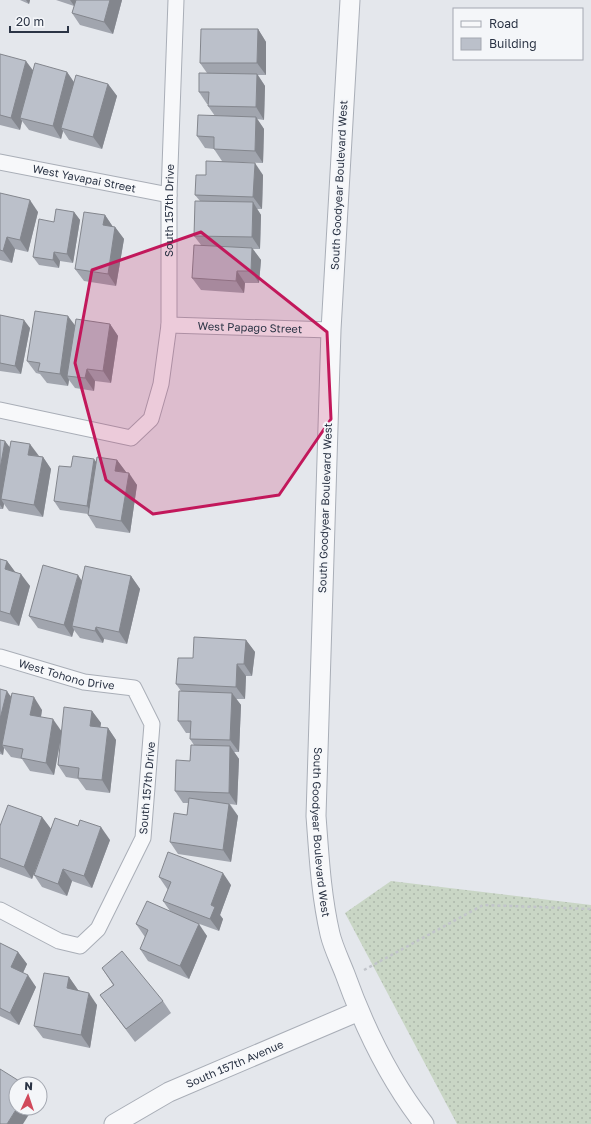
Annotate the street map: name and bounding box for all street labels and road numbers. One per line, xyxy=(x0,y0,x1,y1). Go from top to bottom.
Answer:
street label: South Goodyear Boulevard West xyxy=(328,100,349,270)
street label: West Yavapai Street xyxy=(32,162,137,194)
street label: South 157th Drive xyxy=(162,164,176,257)
street label: West Papago Street xyxy=(198,319,302,335)
street label: South Goodyear Boulevard West xyxy=(315,423,334,593)
street label: West Tohono Drive xyxy=(17,656,115,692)
street label: South 157th Drive xyxy=(136,741,157,835)
street label: South Goodyear Boulevard West xyxy=(310,747,333,918)
street label: South 157th Avenue xyxy=(184,1037,285,1090)

